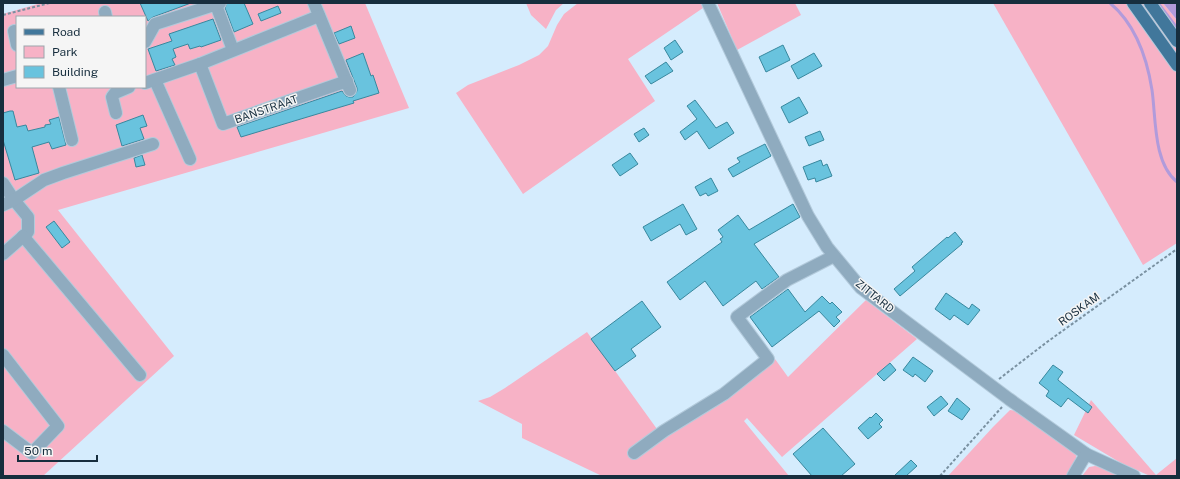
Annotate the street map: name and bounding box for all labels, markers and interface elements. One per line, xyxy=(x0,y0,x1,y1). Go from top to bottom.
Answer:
legend xyxy=(16,16,146,88)
text: Road xyxy=(52,25,80,39)
text: Park xyxy=(52,45,78,59)
text: Building xyxy=(52,65,98,79)
street label: BANSTRAAT xyxy=(233,92,300,125)
street label: ZITTARD xyxy=(854,277,897,315)
street label: ROSKAM xyxy=(1056,290,1102,328)
scale bar xyxy=(18,437,97,463)
text: 50 m xyxy=(24,444,52,458)

